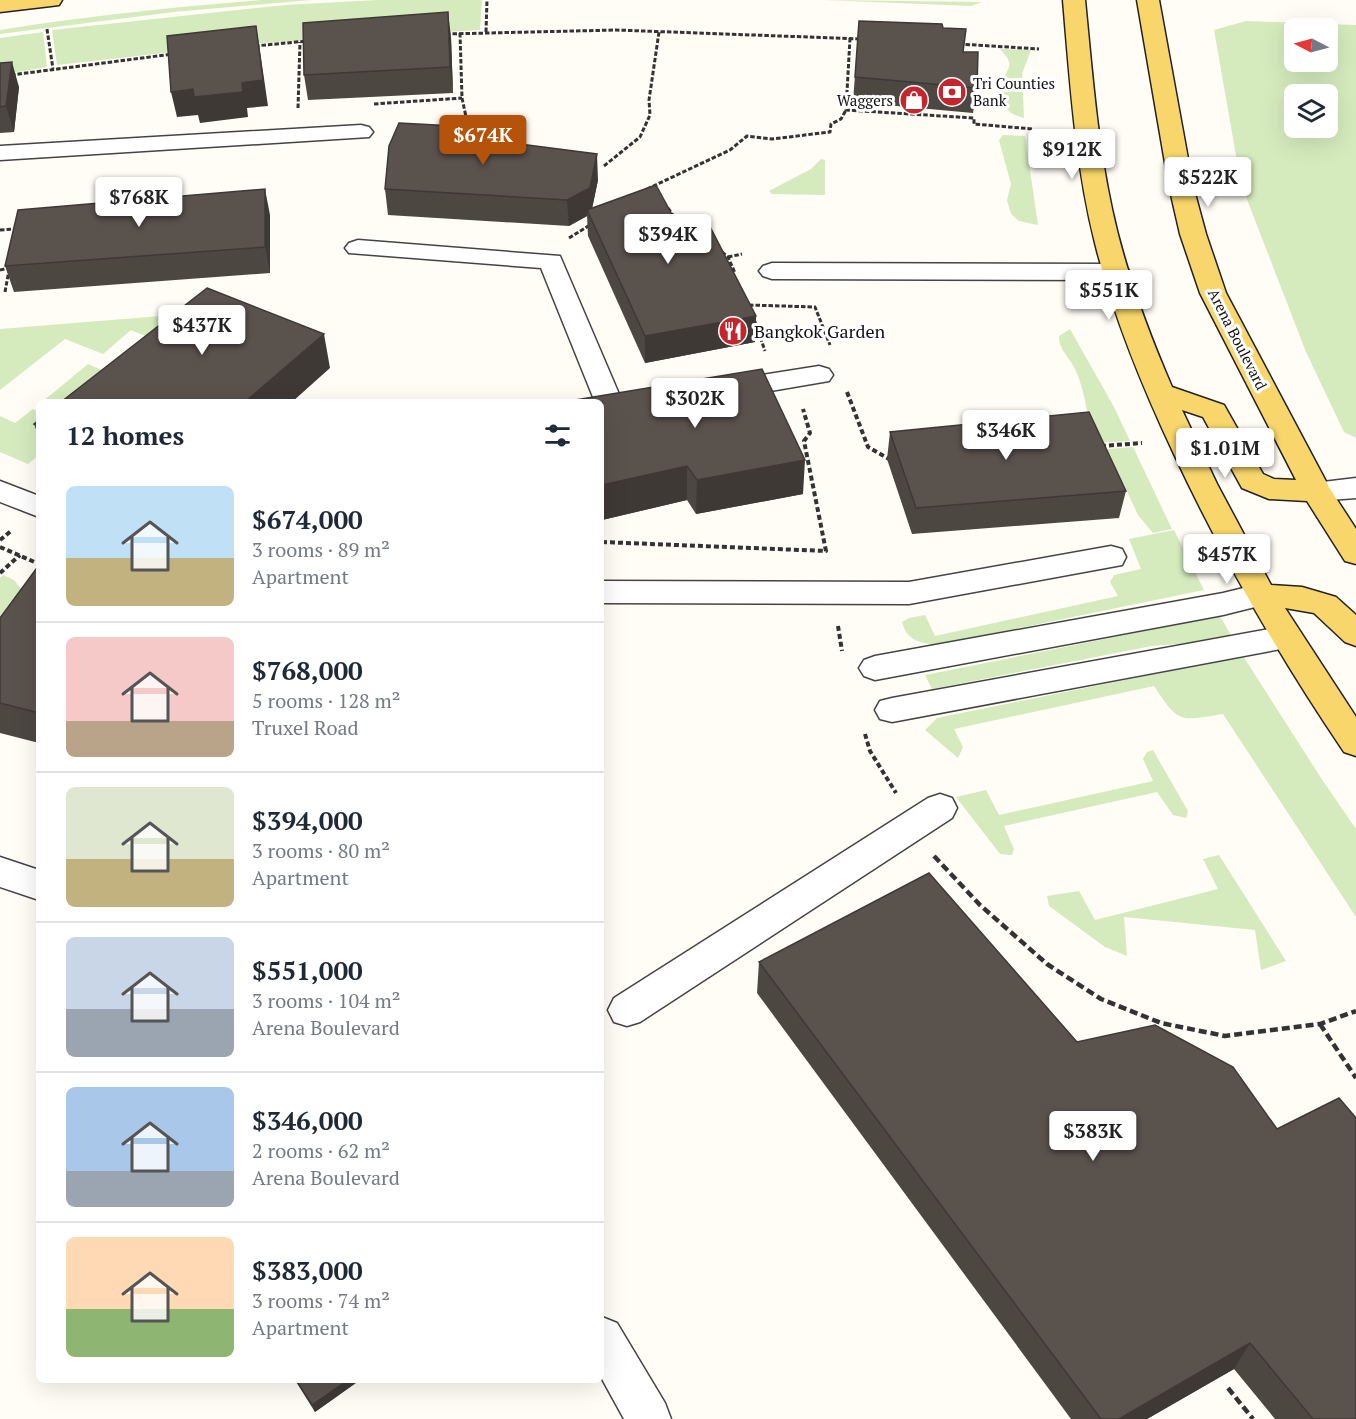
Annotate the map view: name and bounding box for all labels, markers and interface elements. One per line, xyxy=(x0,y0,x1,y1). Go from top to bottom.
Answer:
north arrow xyxy=(1284,18,1338,72)
map controls xyxy=(1284,18,1338,138)
place label: Tri Counties Bank xyxy=(973,73,1055,110)
bank icon: Tri Counties Bank xyxy=(936,76,968,108)
shop icon: Waggers xyxy=(898,84,930,116)
button: layers xyxy=(1284,84,1338,138)
place label: Waggers xyxy=(837,90,893,110)
pin: $674K xyxy=(441,115,525,166)
text: $674K xyxy=(453,121,513,148)
pin: $912K xyxy=(1030,129,1114,180)
text: $912K xyxy=(1042,135,1102,162)
pin: $522K xyxy=(1166,157,1250,208)
text: $522K xyxy=(1178,163,1238,190)
pin: $768K xyxy=(97,177,181,228)
text: $768K xyxy=(109,183,169,210)
pin: $394K xyxy=(626,214,710,265)
text: $394K xyxy=(638,220,698,247)
pin: $551K xyxy=(1067,270,1151,321)
text: $551K xyxy=(1079,276,1139,303)
street label: Arena Boulevard xyxy=(1204,285,1272,393)
pin: $437K xyxy=(160,305,244,356)
text: $437K xyxy=(172,311,232,338)
restaurant icon: Bangkok Garden xyxy=(717,315,749,347)
place label: Bangkok Garden xyxy=(754,319,885,343)
pin: $302K xyxy=(653,378,737,429)
text: $302K xyxy=(665,384,725,411)
pin: $346K xyxy=(964,410,1048,461)
text: $346K xyxy=(976,416,1036,443)
text: 12 homes xyxy=(66,418,184,452)
icon: filters xyxy=(541,419,574,452)
pin: $1.01M xyxy=(1176,428,1274,479)
text: $1.01M xyxy=(1190,434,1260,461)
text: $674,000 xyxy=(252,502,363,536)
icon: home xyxy=(114,510,186,582)
pin: $457K xyxy=(1185,534,1269,585)
text: 3 rooms · 89 m² xyxy=(252,536,390,563)
text: $457K xyxy=(1197,540,1257,567)
text: Apartment xyxy=(252,563,349,590)
text: $768,000 xyxy=(252,653,363,687)
icon: home xyxy=(114,661,186,733)
text: 5 rooms · 128 m² xyxy=(252,687,400,714)
text: Truxel Road xyxy=(252,714,359,741)
text: $394,000 xyxy=(252,803,363,837)
icon: home xyxy=(114,811,186,883)
text: 3 rooms · 80 m² xyxy=(252,837,390,864)
text: Apartment xyxy=(252,864,349,891)
text: $551,000 xyxy=(252,953,363,987)
icon: home xyxy=(114,961,186,1033)
text: 3 rooms · 104 m² xyxy=(252,987,400,1014)
text: Arena Boulevard xyxy=(252,1014,400,1041)
text: $346,000 xyxy=(252,1103,363,1137)
icon: home xyxy=(114,1111,186,1183)
pin: $383K xyxy=(1051,1111,1135,1162)
text: $383K xyxy=(1063,1117,1123,1144)
text: 2 rooms · 62 m² xyxy=(252,1137,390,1164)
text: Arena Boulevard xyxy=(252,1164,400,1191)
text: $383,000 xyxy=(252,1253,363,1287)
icon: home xyxy=(114,1261,186,1333)
text: 3 rooms · 74 m² xyxy=(252,1287,390,1314)
text: Apartment xyxy=(252,1314,349,1341)

